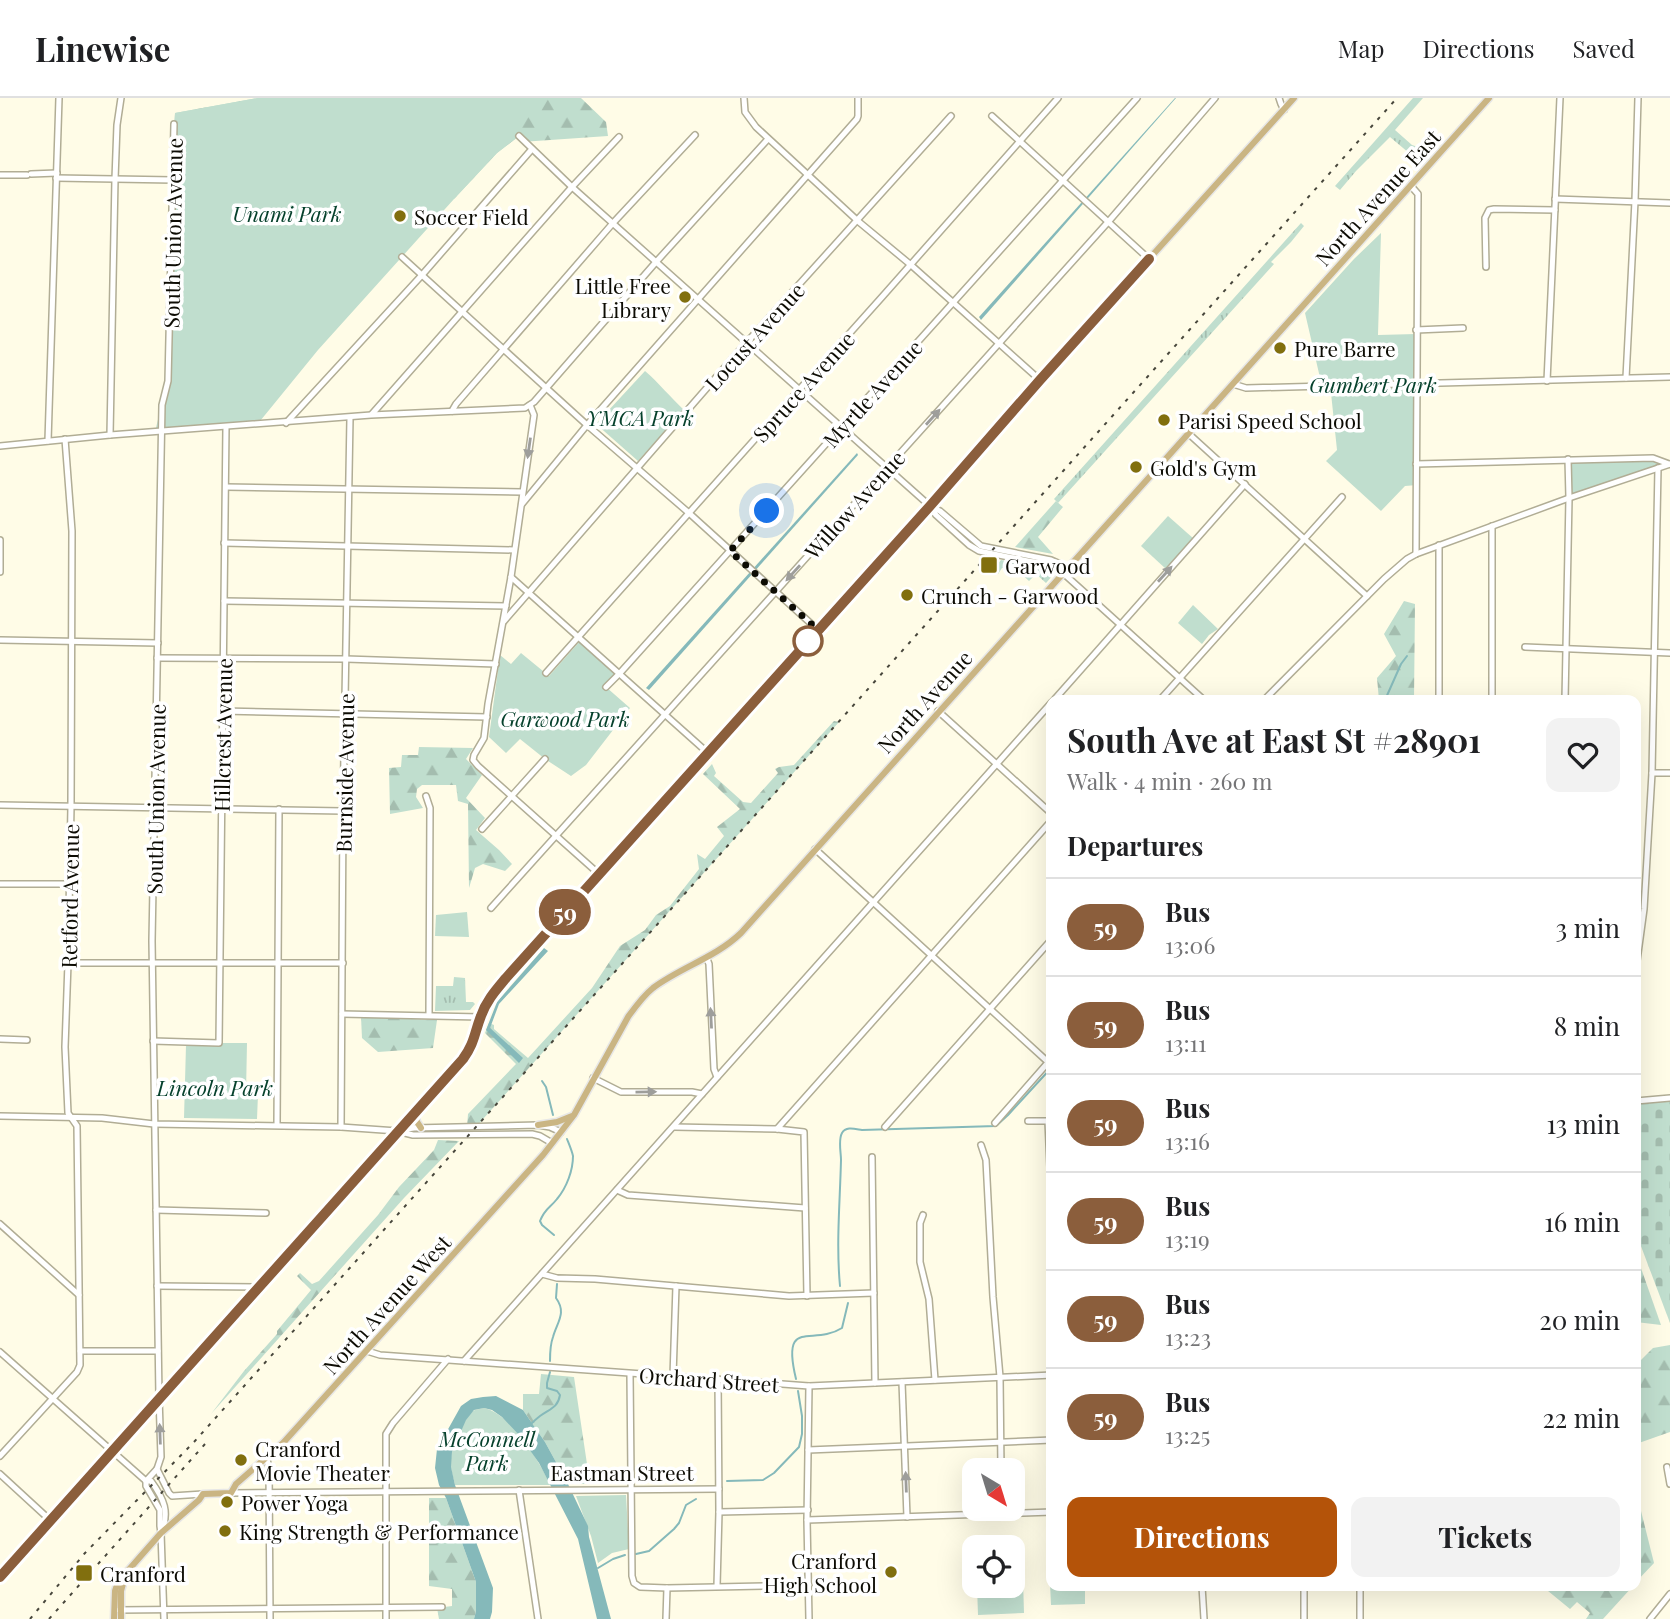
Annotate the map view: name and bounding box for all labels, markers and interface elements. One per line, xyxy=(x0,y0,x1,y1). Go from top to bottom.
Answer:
text: Linewise xyxy=(35,26,170,70)
text: Map xyxy=(1338,32,1384,64)
text: Directions xyxy=(1422,32,1535,64)
text: Saved xyxy=(1573,32,1635,64)
street label: North Avenue East xyxy=(1308,122,1446,271)
street label: South Union Avenue xyxy=(156,137,188,329)
park label: Unami Park xyxy=(232,199,342,227)
place label: Soccer Field xyxy=(414,202,529,230)
marker: Soccer Field xyxy=(392,208,408,224)
place label: Little Free Library xyxy=(575,271,671,323)
street label: Locust Avenue xyxy=(698,276,810,396)
marker: Little Free Library xyxy=(677,289,693,305)
street label: Spruce Avenue xyxy=(746,325,860,447)
street label: Myrtle Avenue xyxy=(816,333,928,453)
place label: Pure Barre xyxy=(1294,334,1396,362)
marker: Pure Barre xyxy=(1272,340,1288,356)
park label: Gumbert Park xyxy=(1309,370,1437,398)
park label: YMCA Park xyxy=(586,403,694,431)
place label: Parisi Speed School xyxy=(1178,406,1362,434)
one-way arrow xyxy=(925,408,941,426)
marker: Parisi Speed School xyxy=(1156,412,1172,428)
one-way arrow xyxy=(523,437,534,459)
street label: Willow Avenue xyxy=(797,444,910,565)
place label: Gold's Gym xyxy=(1150,453,1257,481)
marker: Gold's Gym xyxy=(1128,459,1144,475)
your location xyxy=(749,493,784,528)
place label: Garwood xyxy=(1005,551,1091,579)
marker: Garwood xyxy=(979,555,999,575)
one-way arrow xyxy=(785,564,801,582)
one-way arrow xyxy=(1157,565,1173,583)
place label: Crunch - Garwood xyxy=(921,581,1099,609)
marker: Crunch - Garwood xyxy=(899,587,915,603)
unlabelled marker xyxy=(793,626,823,656)
street label: North Avenue xyxy=(870,644,978,758)
street label: Hillcrest Avenue xyxy=(207,658,237,812)
street label: Burnside Avenue xyxy=(329,693,359,853)
street label: South Union Avenue xyxy=(139,703,171,895)
park label: Garwood Park xyxy=(500,704,630,732)
text: South Ave at East St #28901 xyxy=(1067,717,1481,761)
button: heart xyxy=(1546,718,1620,792)
text: Walk · 4 min · 260 m xyxy=(1067,765,1272,796)
street label: Retford Avenue xyxy=(54,823,84,969)
text: Departures xyxy=(1067,828,1203,863)
line badge: 59 xyxy=(534,889,596,935)
text: Bus xyxy=(1165,894,1210,929)
text: 59 xyxy=(553,896,577,928)
text: 3 min xyxy=(1556,910,1620,945)
text: 59 xyxy=(1093,911,1118,943)
text: 13:06 xyxy=(1165,929,1215,960)
text: Bus xyxy=(1165,992,1210,1027)
one-way arrow xyxy=(706,1007,717,1029)
text: 8 min xyxy=(1554,1008,1620,1043)
text: 59 xyxy=(1093,1009,1118,1041)
text: 13:11 xyxy=(1165,1027,1207,1058)
park label: Lincoln Park xyxy=(156,1073,273,1101)
one-way arrow xyxy=(635,1087,657,1098)
text: Bus xyxy=(1165,1090,1210,1125)
text: 13 min xyxy=(1546,1106,1620,1141)
text: 59 xyxy=(1093,1107,1118,1139)
text: 13:16 xyxy=(1165,1125,1210,1156)
text: Bus xyxy=(1165,1188,1210,1223)
text: 16 min xyxy=(1544,1204,1620,1239)
text: 59 xyxy=(1093,1205,1118,1237)
text: 13:19 xyxy=(1165,1223,1210,1254)
street label: North Avenue West xyxy=(316,1228,456,1380)
text: Bus xyxy=(1165,1286,1210,1321)
text: 20 min xyxy=(1539,1302,1620,1337)
text: 59 xyxy=(1093,1303,1118,1335)
text: 13:23 xyxy=(1165,1321,1211,1352)
street label: Orchard Street xyxy=(638,1360,780,1398)
text: Bus xyxy=(1165,1384,1210,1419)
text: 22 min xyxy=(1542,1400,1620,1435)
text: 59 xyxy=(1093,1401,1118,1433)
text: 13:25 xyxy=(1165,1419,1210,1450)
one-way arrow xyxy=(155,1422,166,1444)
park label: McConnell Park xyxy=(438,1424,536,1476)
place label: Cranford Movie Theater xyxy=(255,1434,390,1486)
marker: Cranford Movie Theater xyxy=(233,1452,249,1468)
street label: Eastman Street xyxy=(550,1458,694,1486)
north arrow xyxy=(962,1458,1026,1521)
map controls xyxy=(962,1458,1025,1598)
one-way arrow xyxy=(900,1470,911,1492)
place label: Power Yoga xyxy=(241,1488,349,1516)
marker: Power Yoga xyxy=(219,1494,235,1510)
button: Directions xyxy=(1067,1497,1337,1577)
button: Tickets xyxy=(1351,1497,1620,1577)
place label: King Strength & Performance xyxy=(239,1517,519,1545)
marker: King Strength & Performance xyxy=(217,1523,233,1539)
button: locate xyxy=(962,1535,1025,1598)
place label: Cranford High School xyxy=(764,1546,877,1598)
place label: Cranford xyxy=(100,1559,186,1587)
marker: Cranford xyxy=(74,1563,94,1583)
marker: Cranford High School xyxy=(883,1564,899,1580)

